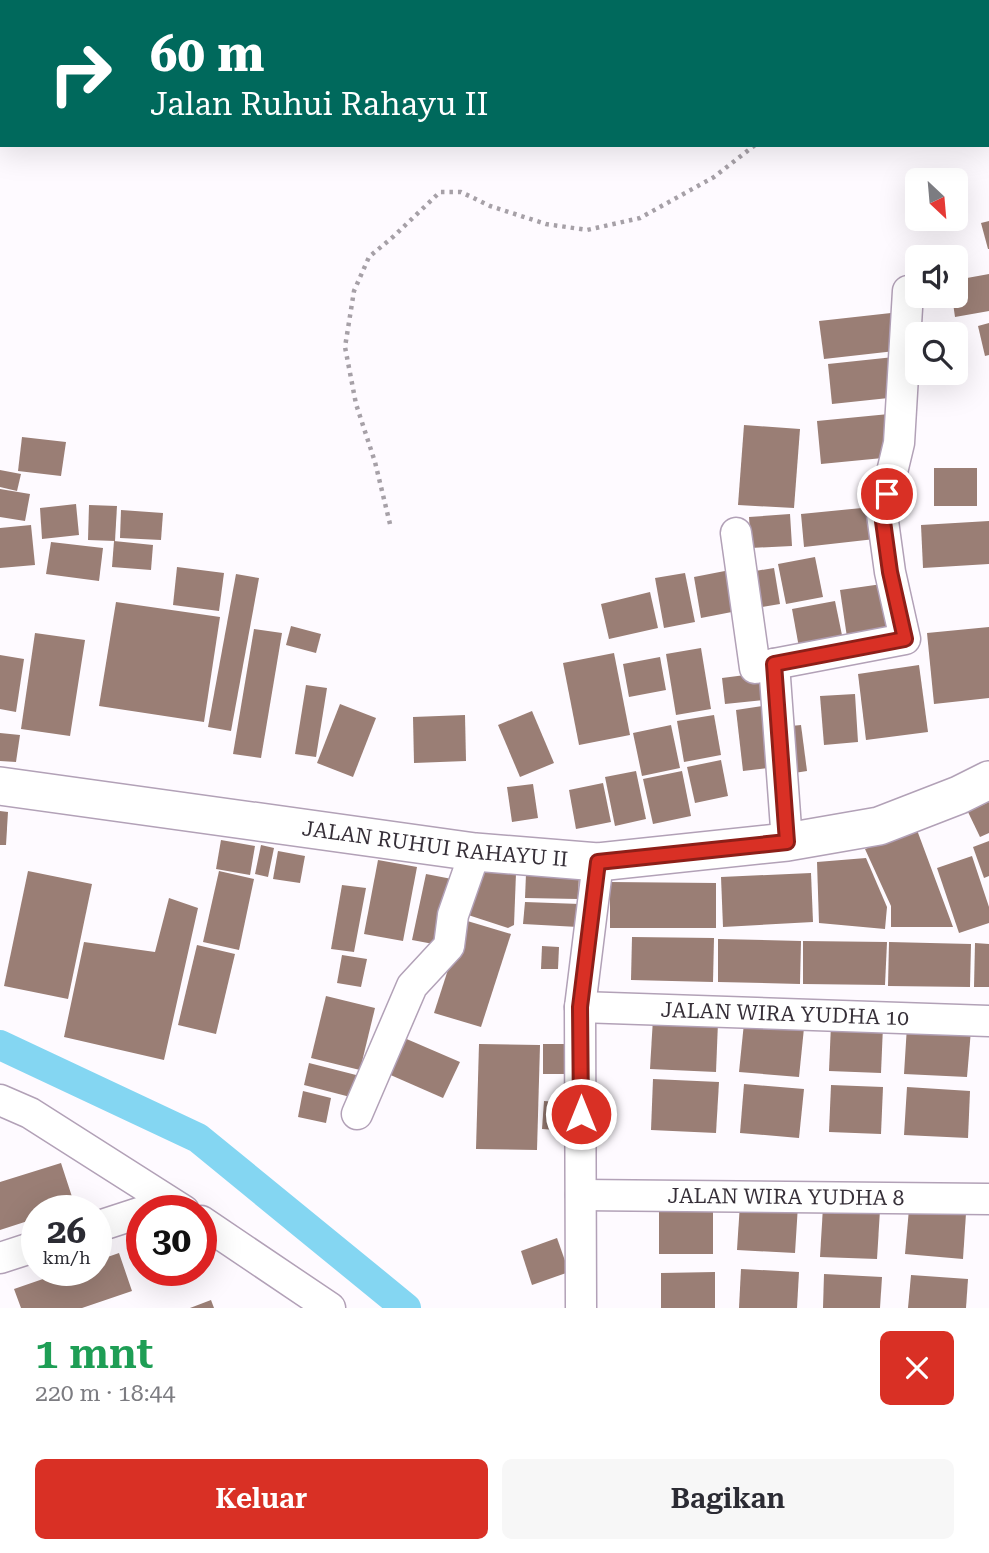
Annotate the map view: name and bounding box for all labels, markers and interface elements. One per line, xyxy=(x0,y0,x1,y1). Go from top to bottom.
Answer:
text: 60 m xyxy=(150,26,265,83)
icon: right xyxy=(35,28,126,119)
text: Jalan Ruhui Rahayu II xyxy=(150,85,489,123)
north arrow xyxy=(905,168,968,231)
map controls xyxy=(905,168,968,385)
button: sound xyxy=(905,245,968,308)
button: search xyxy=(905,322,968,385)
pin xyxy=(857,464,917,524)
icon: arrive xyxy=(868,475,906,513)
street label: JALAN RUHUI RAHAYU II xyxy=(301,816,569,872)
street label: JALAN WIRA YUDHA 10 xyxy=(660,998,909,1030)
position arrow xyxy=(544,1077,618,1151)
street label: JALAN WIRA YUDHA 8 xyxy=(667,1184,904,1210)
speed limit sign: 30 xyxy=(126,1195,217,1286)
text: 26 xyxy=(47,1211,86,1252)
text: km/h xyxy=(42,1247,91,1268)
text: 1 mnt xyxy=(35,1329,153,1378)
button: close xyxy=(880,1331,954,1405)
text: 220 m · 18:44 xyxy=(35,1380,175,1407)
button: Keluar xyxy=(35,1459,488,1539)
button: Bagikan xyxy=(502,1459,954,1539)

